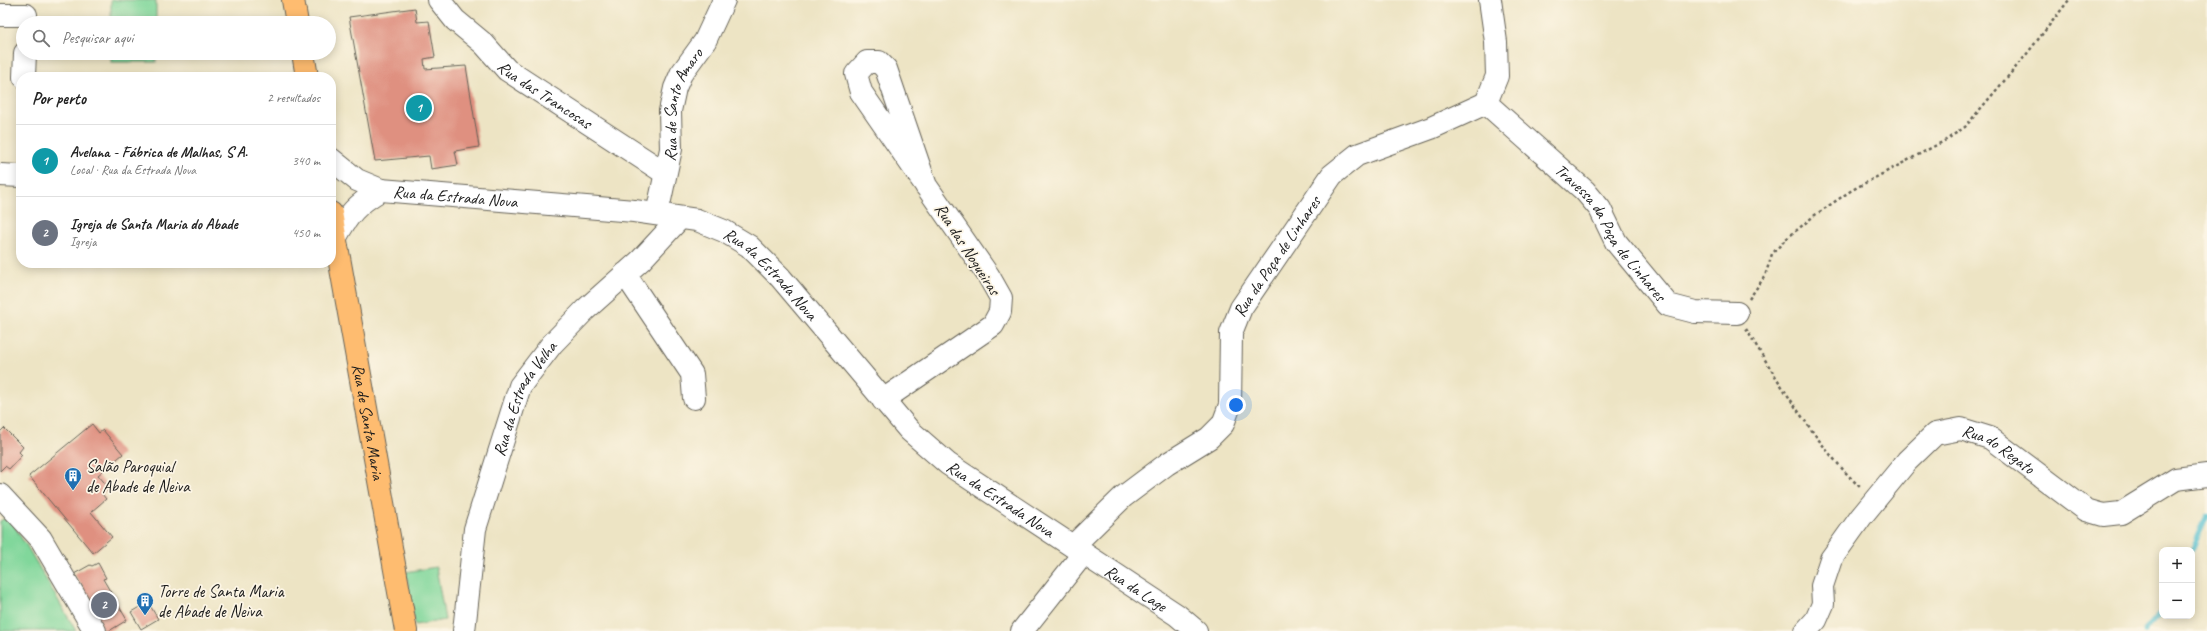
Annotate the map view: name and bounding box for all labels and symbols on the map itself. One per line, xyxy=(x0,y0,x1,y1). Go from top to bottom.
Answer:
street label: Rua de Santo Amaro xyxy=(659,43,708,163)
street label: Rua das Trancosas xyxy=(493,57,597,135)
pin: 1 xyxy=(406,93,432,123)
street label: Travessa da Poça de Linhares xyxy=(1550,159,1671,307)
street label: Rua da Estrada Nova xyxy=(392,181,520,212)
street label: Rua da Poça de Linhares xyxy=(1229,191,1326,320)
street label: Rua das Nogueiras xyxy=(930,199,1006,300)
street label: Rua da Estrada Nova xyxy=(720,223,823,326)
street label: Rua da Estrada Velha xyxy=(489,336,562,459)
street label: Rua de Santa Maria xyxy=(347,362,389,483)
your location xyxy=(1226,395,1246,415)
street label: Rua do Regato xyxy=(1960,420,2039,479)
place label: Salão Paroquial de Abade de Neiva xyxy=(86,456,191,497)
street label: Rua da Estrada Nova xyxy=(943,456,1059,543)
building icon: Salão Paroquial de Abade de Neiva xyxy=(63,466,83,491)
street label: Rua da Lage xyxy=(1101,560,1172,617)
place label: Torre de Santa Maria de Abade de Neiva xyxy=(158,581,285,622)
pin: 2 xyxy=(91,590,117,620)
building icon: Torre de Santa Maria de Abade de Neiva xyxy=(135,591,155,616)

